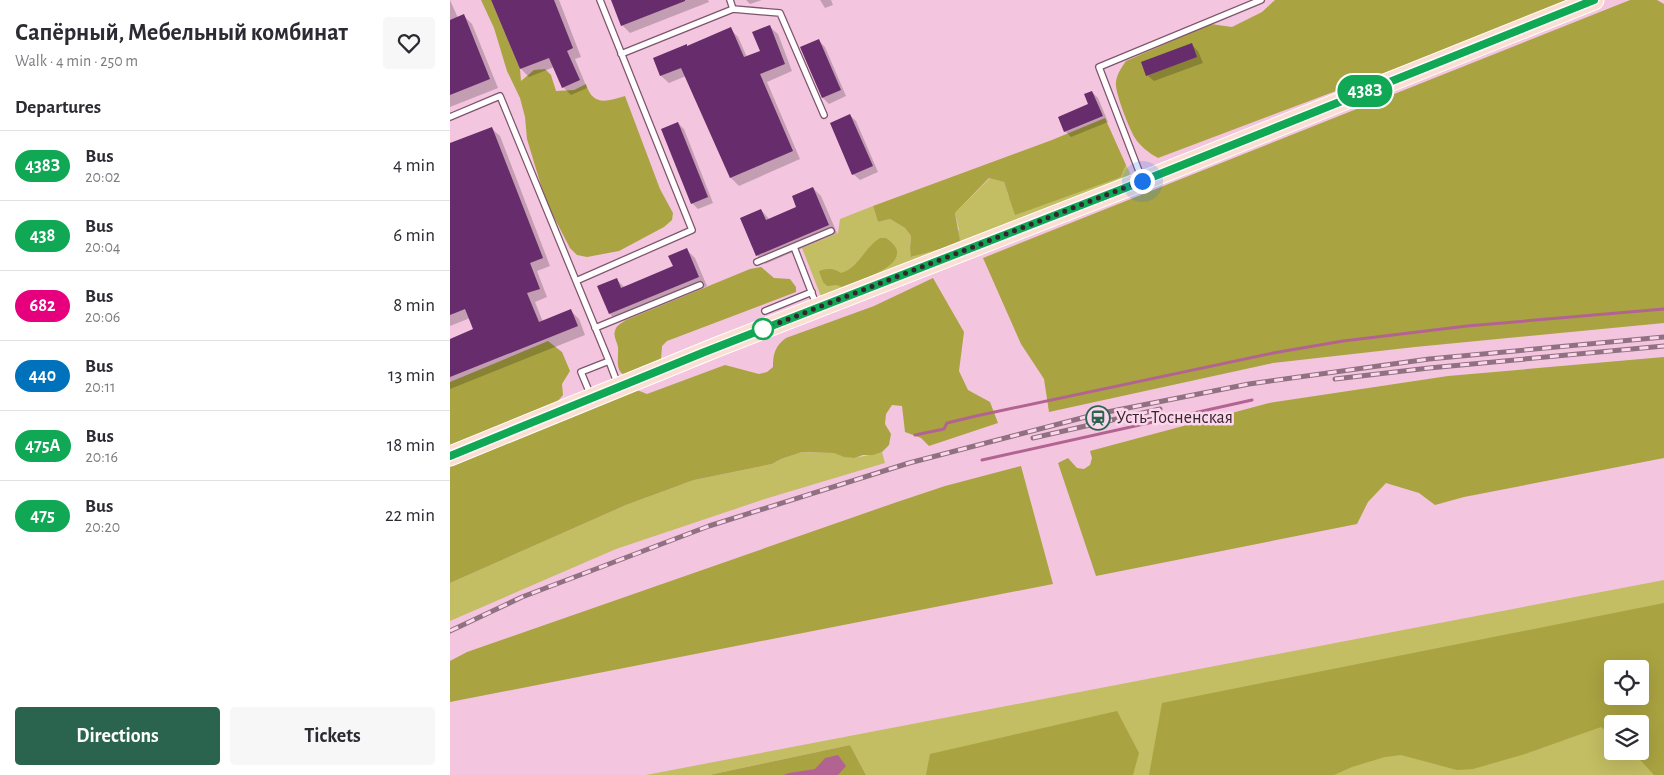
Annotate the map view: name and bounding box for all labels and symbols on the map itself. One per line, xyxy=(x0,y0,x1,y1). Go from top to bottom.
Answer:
line badge: 438З xyxy=(1330,75,1400,107)
your location xyxy=(1130,169,1155,194)
unlabelled marker xyxy=(752,318,774,340)
station icon: Усть-Тосненская xyxy=(1085,405,1111,431)
place label: Усть-Тосненская xyxy=(1116,409,1233,427)

